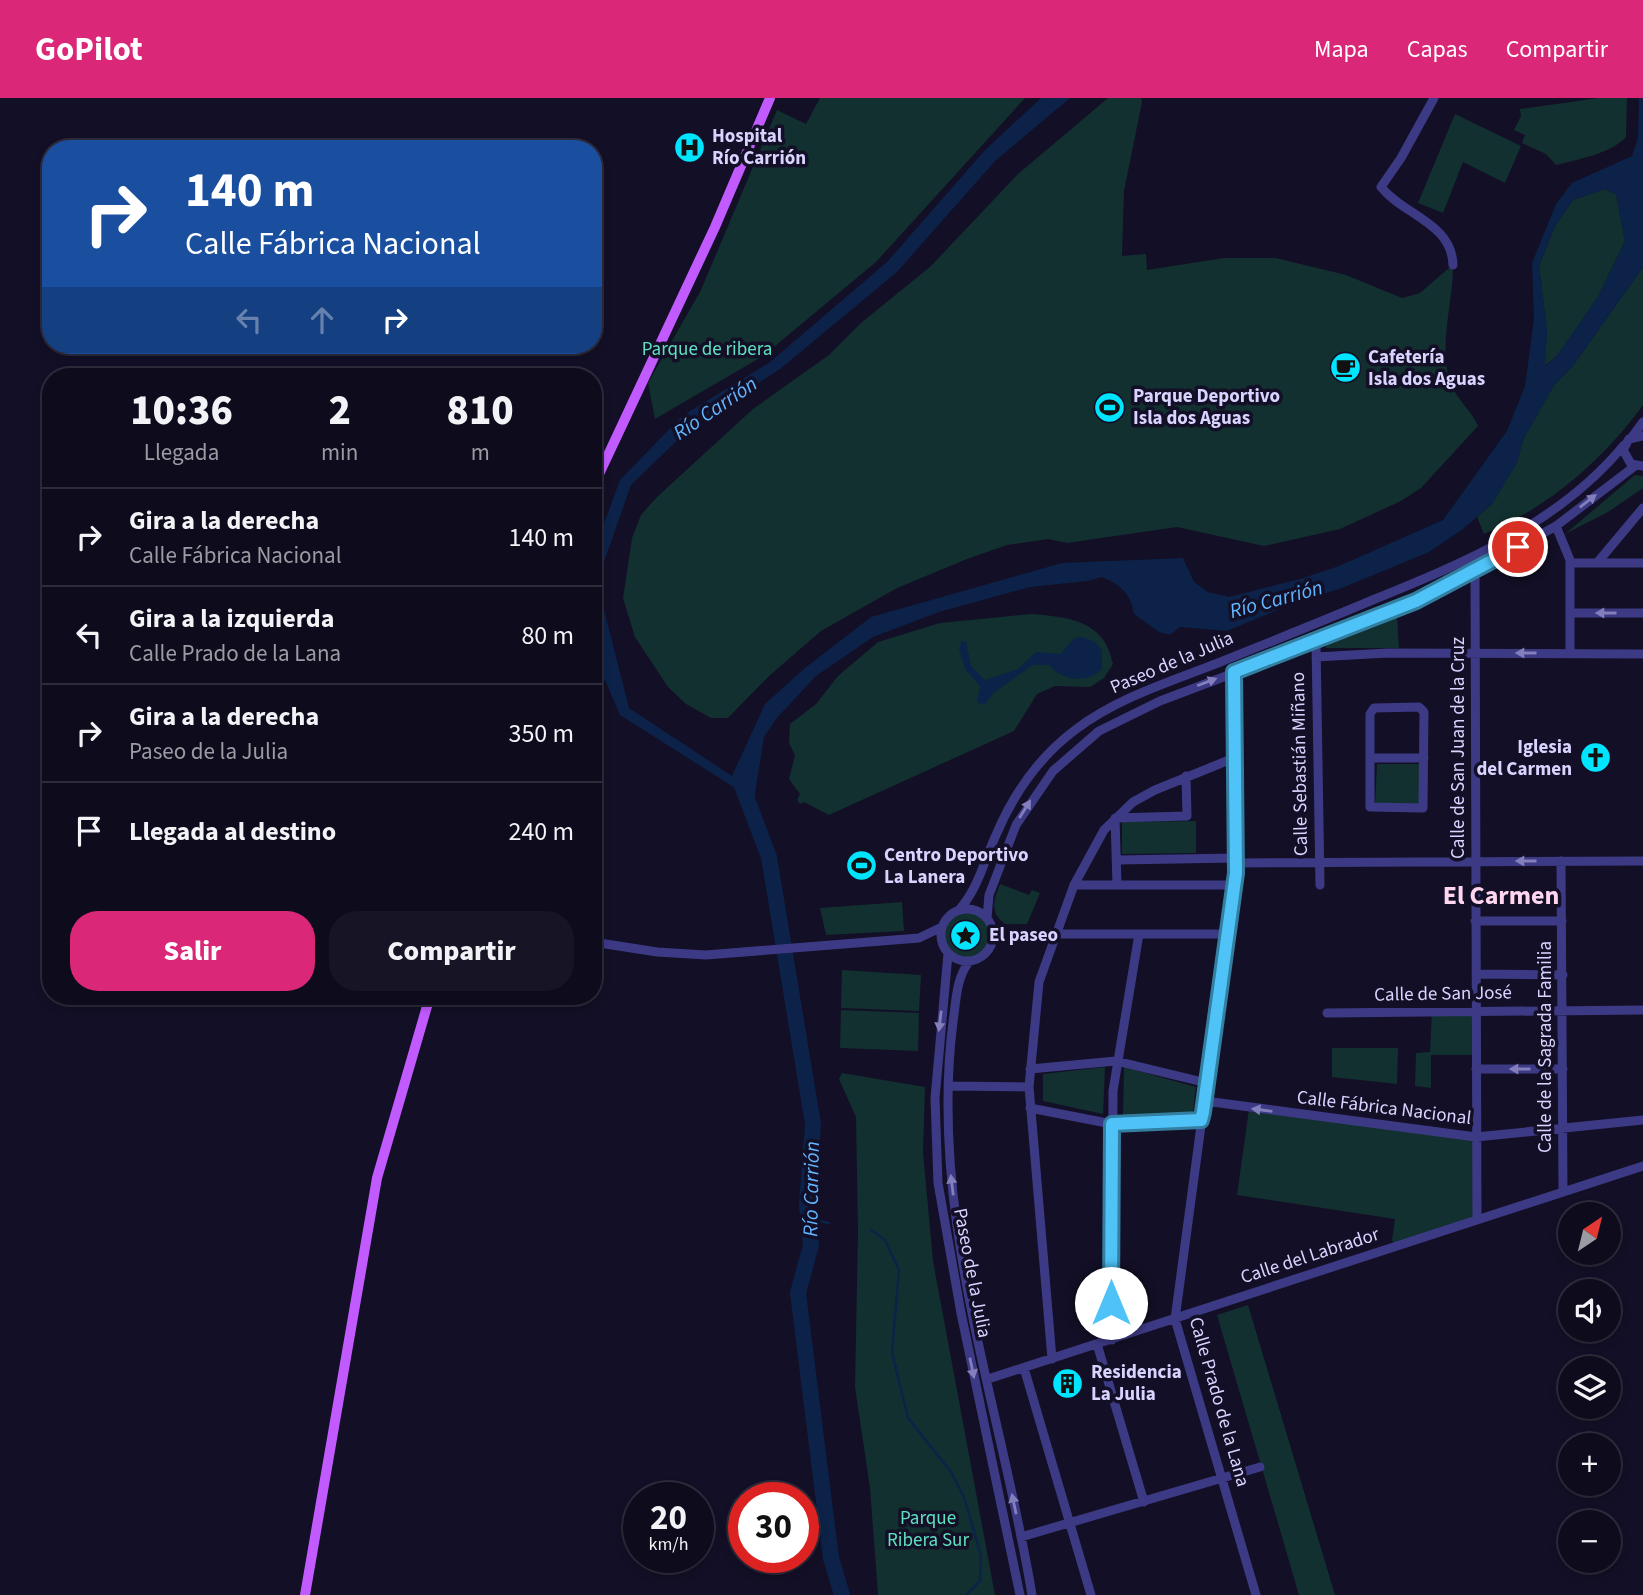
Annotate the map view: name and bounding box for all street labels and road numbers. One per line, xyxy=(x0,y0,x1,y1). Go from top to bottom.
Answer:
street label: Paseo de la Julia xyxy=(1106,625,1238,701)
street label: Calle de San Juan de la Cruz xyxy=(1445,637,1472,859)
street label: Calle Sebastián Miñano xyxy=(1285,672,1315,856)
street label: Calle de la Sagrada Familia xyxy=(1532,941,1559,1153)
street label: Calle de San José xyxy=(1374,979,1512,1009)
street label: Calle Fábrica Nacional xyxy=(1295,1084,1473,1132)
street label: Paseo de la Julia xyxy=(946,1206,998,1340)
street label: Calle del Labrador xyxy=(1237,1221,1383,1291)
street label: Calle Prado de la Lana xyxy=(1182,1314,1256,1490)

